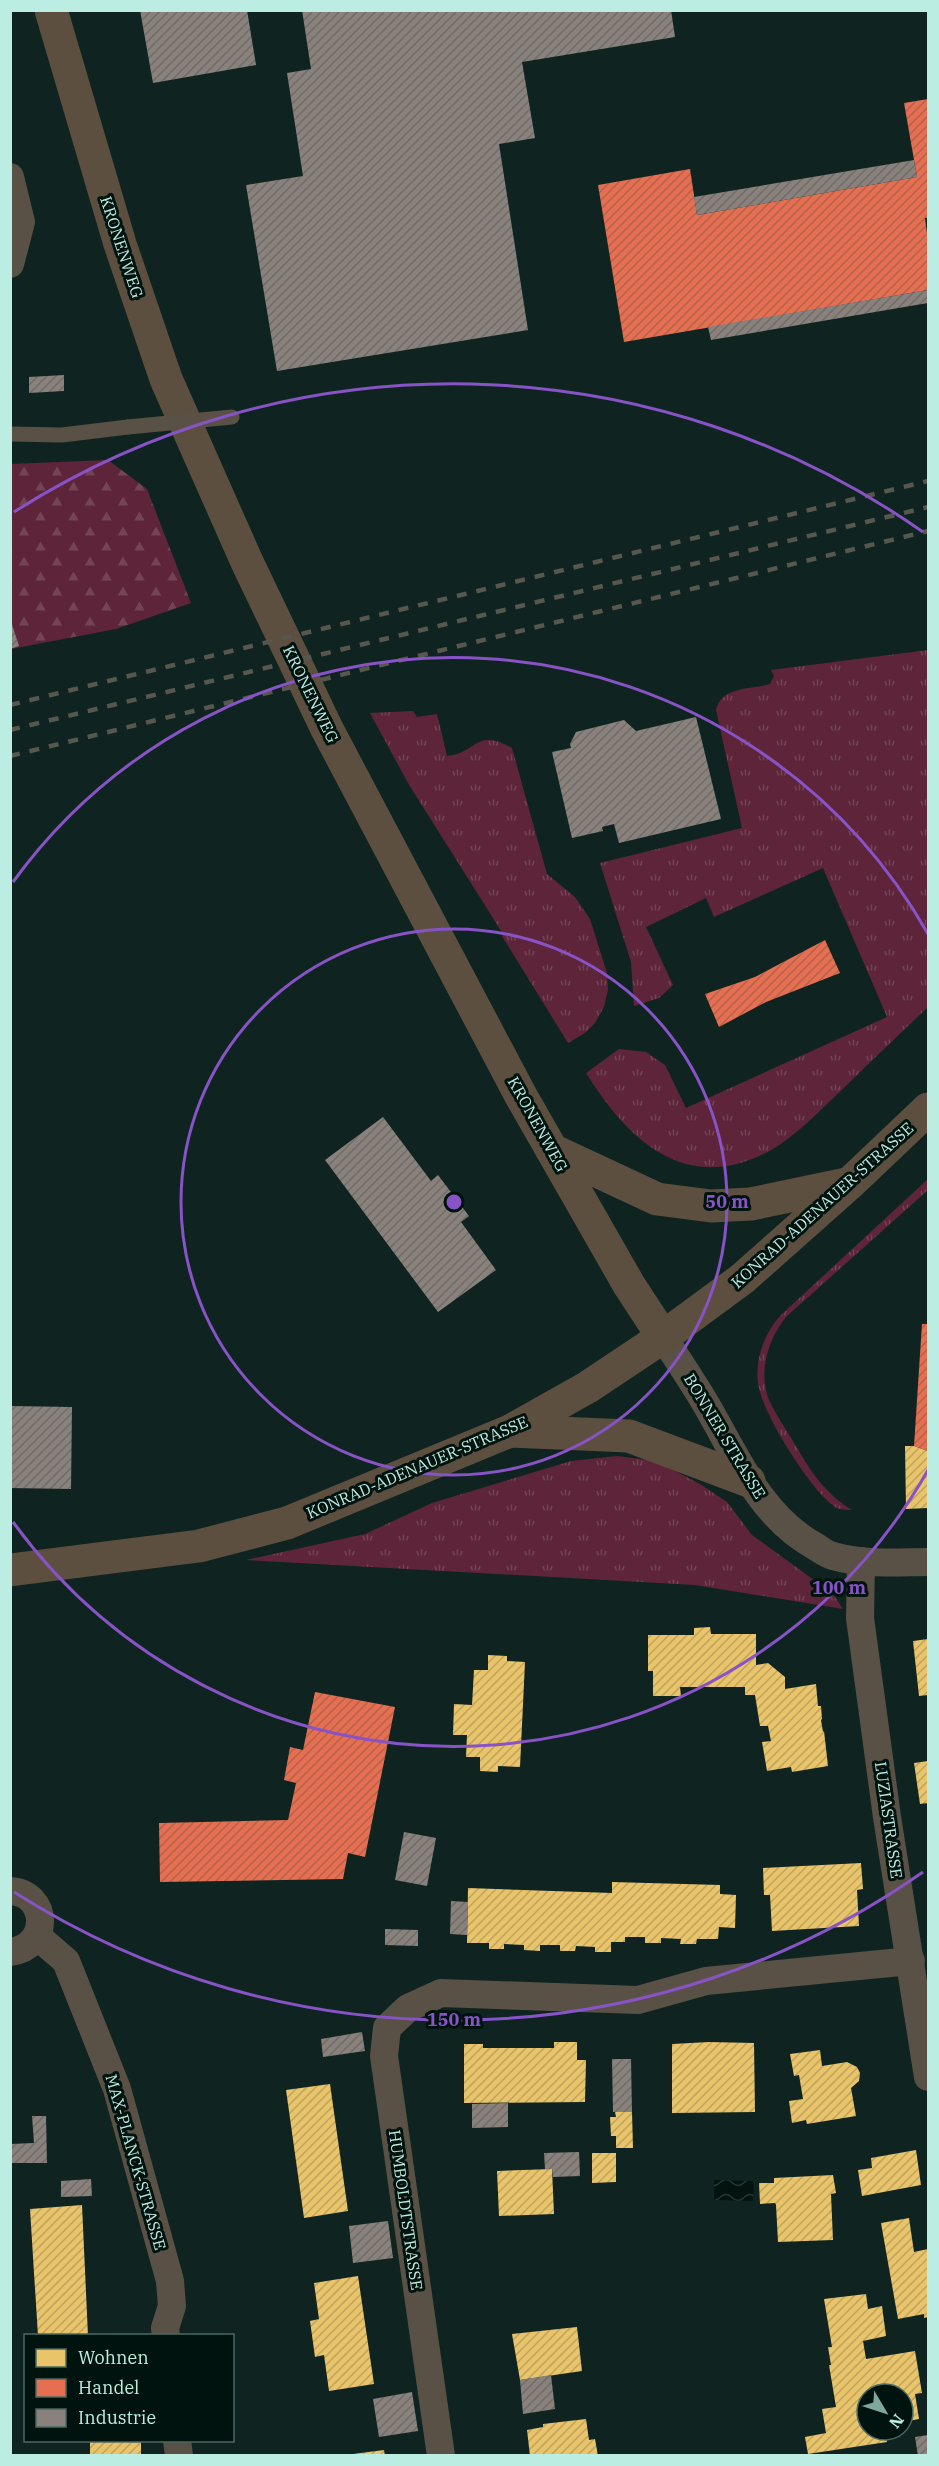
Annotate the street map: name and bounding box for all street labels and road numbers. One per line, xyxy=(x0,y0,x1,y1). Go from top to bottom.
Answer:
street label: KRONENWEG xyxy=(96,194,148,300)
street label: KRONENWEG xyxy=(279,642,343,746)
street label: KRONENWEG xyxy=(504,1073,572,1175)
street label: KONRAD-ADENAUER-STRASSE xyxy=(727,1118,917,1292)
street label: BONNER STRASSE xyxy=(680,1370,770,1502)
street label: KONRAD-ADENAUER-STRASSE xyxy=(303,1411,531,1523)
street label: LUZIASTRASSE xyxy=(871,1760,907,1880)
street label: MAX-PLANCK-STRASSE xyxy=(101,2072,171,2252)
street label: HUMBOLDTSTRASSE xyxy=(385,2128,427,2292)

